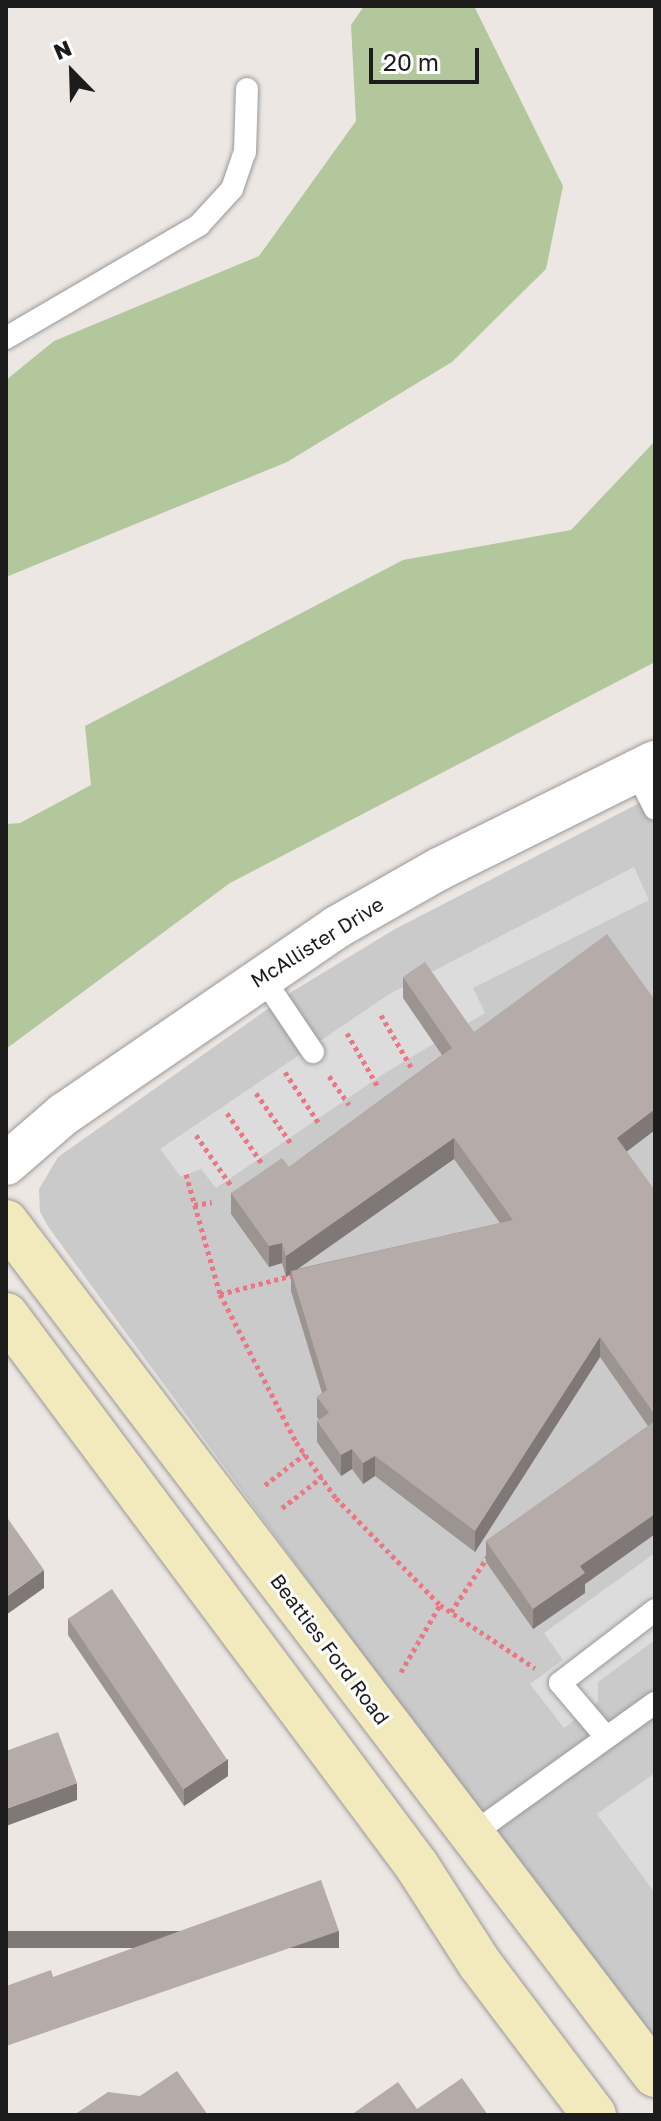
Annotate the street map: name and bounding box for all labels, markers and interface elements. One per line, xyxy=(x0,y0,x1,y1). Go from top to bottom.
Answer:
north arrow xyxy=(32,32,112,112)
scale bar xyxy=(373,32,483,82)
text: N xyxy=(49,34,75,65)
text: 20 m xyxy=(383,47,439,76)
street label: McAllister Drive xyxy=(246,892,388,992)
street label: Beatties Ford Road xyxy=(266,1569,394,1729)

